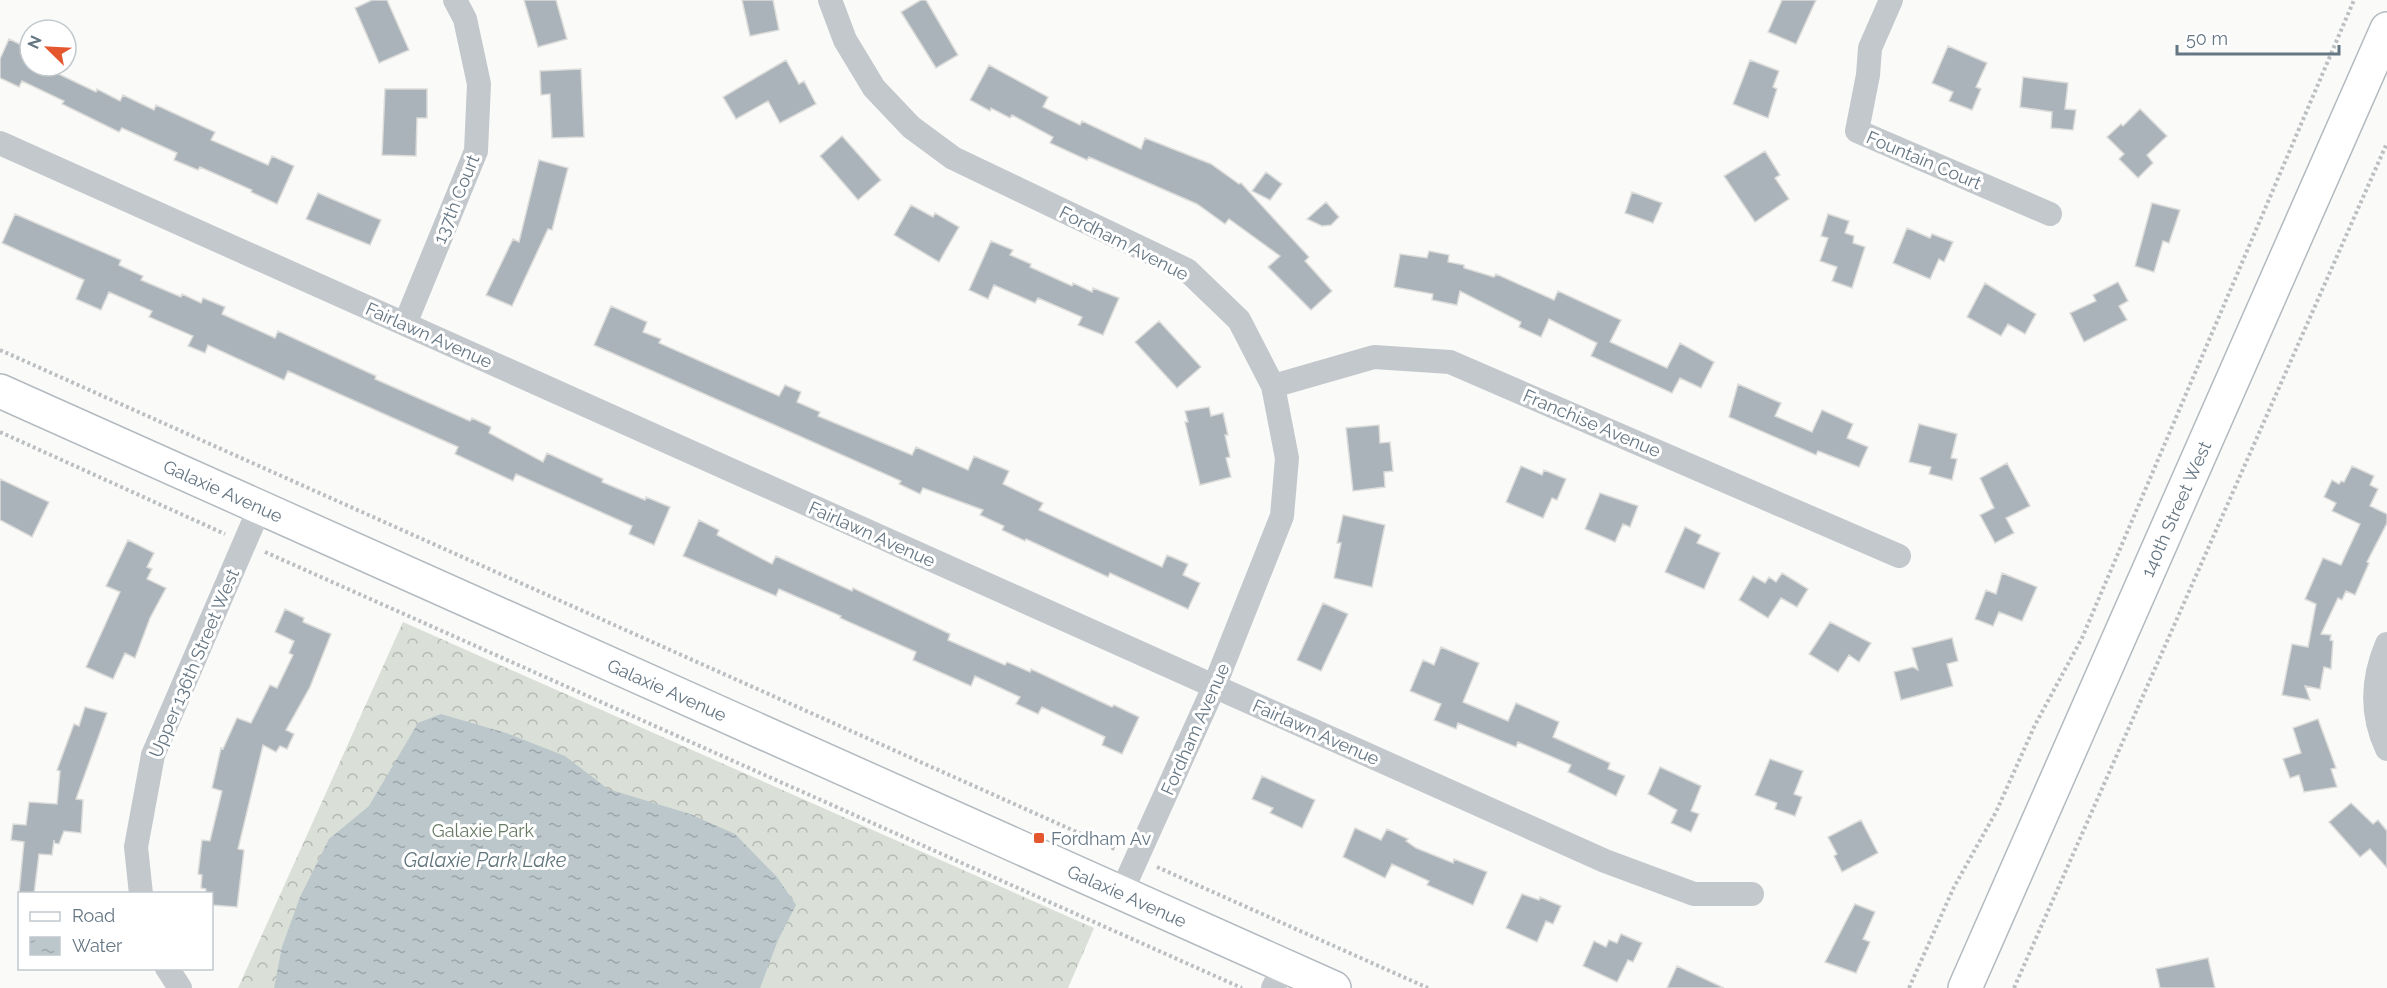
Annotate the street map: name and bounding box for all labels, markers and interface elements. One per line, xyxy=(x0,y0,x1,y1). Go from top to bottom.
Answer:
north arrow xyxy=(18,18,78,78)
scale bar xyxy=(2177,18,2339,56)
text: 50 m xyxy=(2186,28,2228,49)
text: N xyxy=(24,33,46,52)
street label: Fountain Court xyxy=(1863,126,1985,194)
street label: 137th Court xyxy=(429,151,483,247)
street label: Fordham Avenue xyxy=(1056,201,1192,285)
street label: Fairlawn Avenue xyxy=(363,298,496,372)
street label: Franchise Avenue xyxy=(1520,385,1664,462)
street label: 140th Street West xyxy=(2137,438,2215,580)
street label: Galaxie Avenue xyxy=(160,455,286,527)
street label: Fairlawn Avenue xyxy=(806,497,939,571)
street label: Upper 136th Street West xyxy=(145,566,243,760)
street label: Galaxie Avenue xyxy=(604,654,730,726)
street label: Fordham Avenue xyxy=(1157,659,1234,798)
street label: Fairlawn Avenue xyxy=(1250,695,1383,769)
park label: Galaxie Park xyxy=(432,820,535,841)
place label: Fordham Av xyxy=(1051,828,1151,849)
marker: Fordham Av xyxy=(1032,831,1046,845)
water label: Galaxie Park Lake xyxy=(404,848,567,872)
street label: Galaxie Avenue xyxy=(1064,860,1190,932)
legend xyxy=(18,892,213,970)
text: Road xyxy=(72,905,115,926)
text: Water xyxy=(72,935,123,956)

